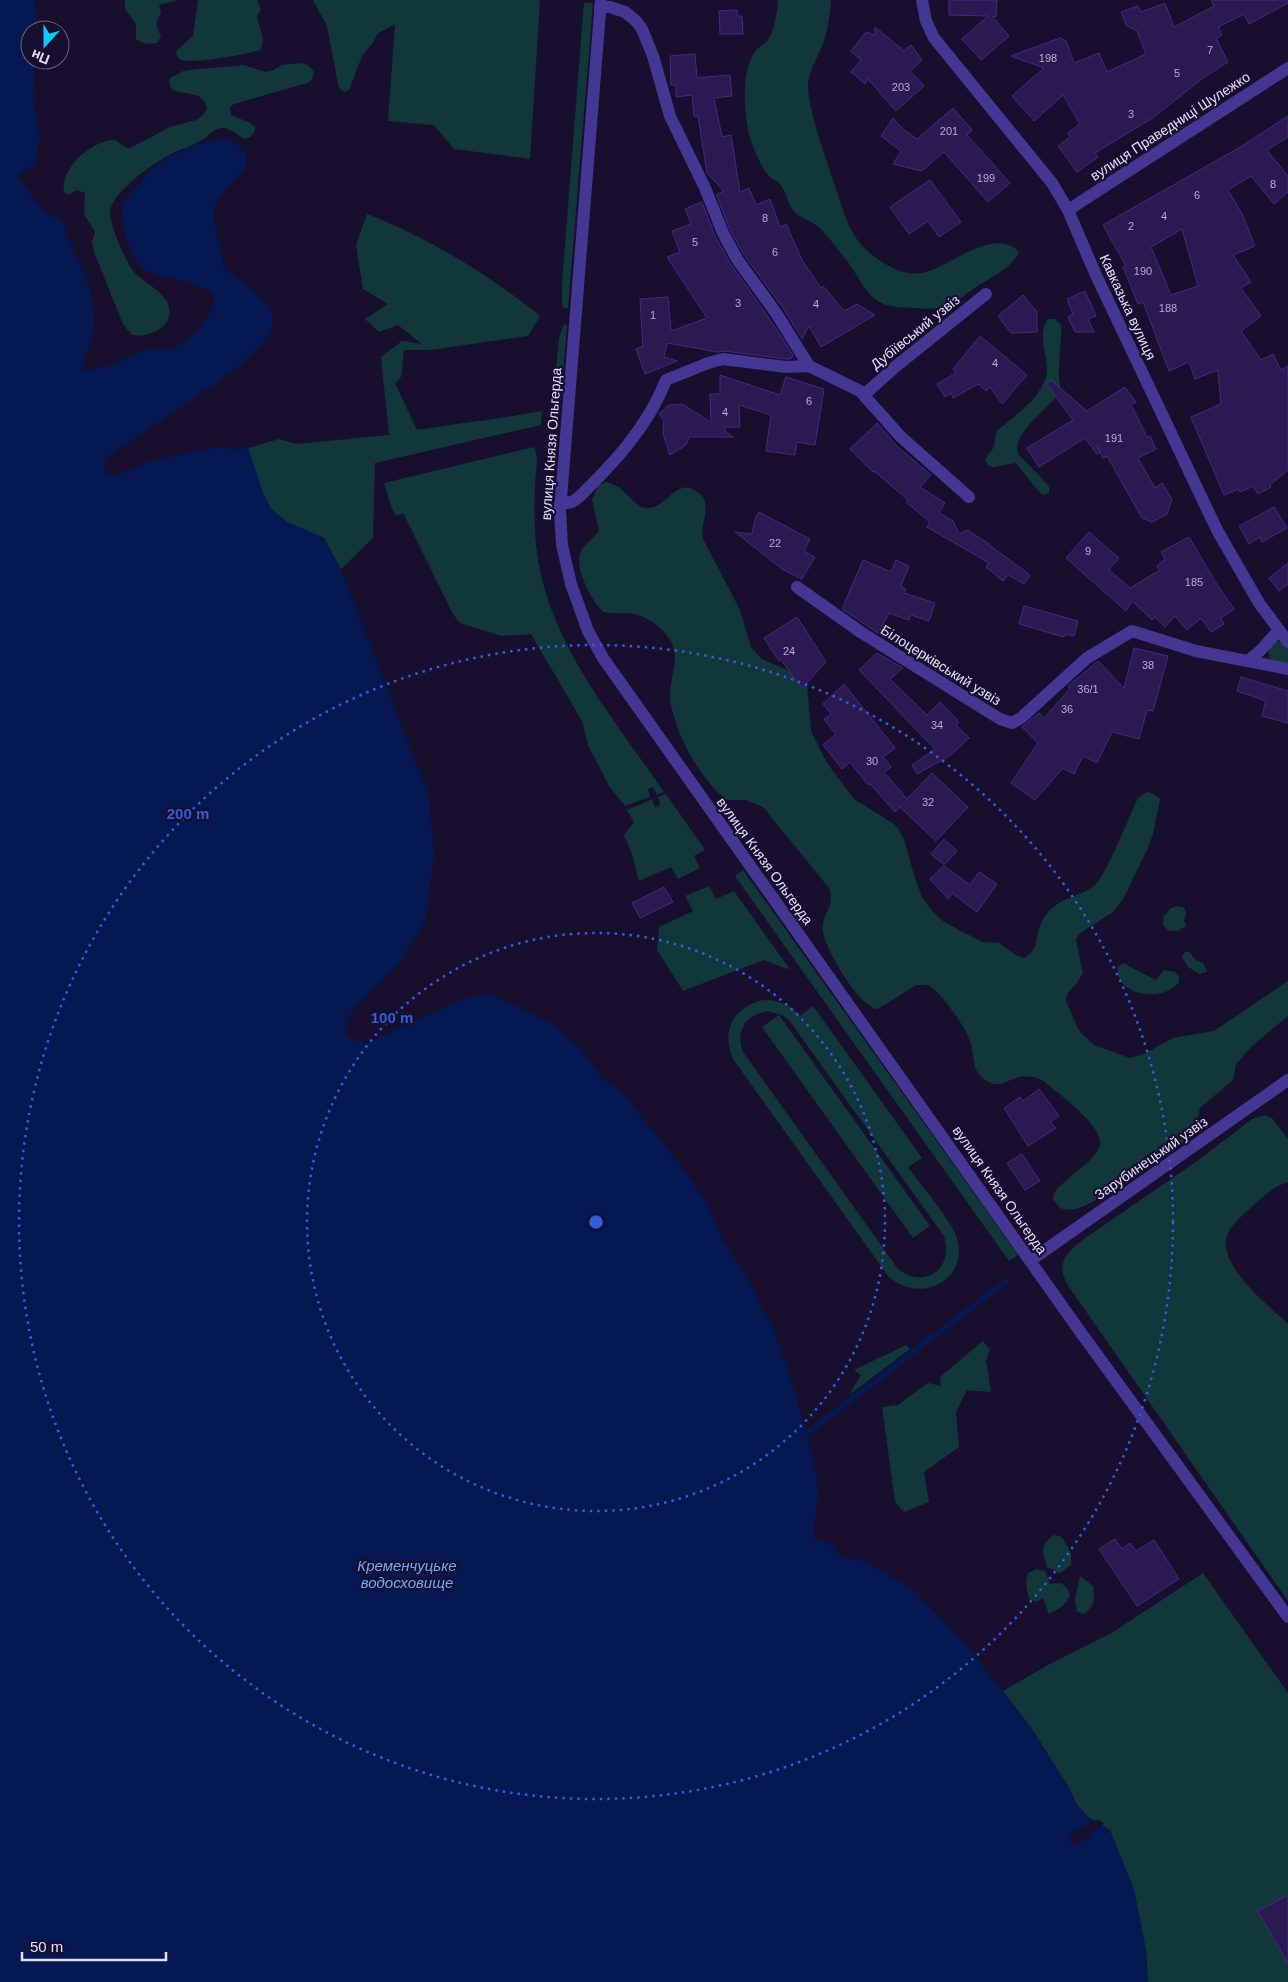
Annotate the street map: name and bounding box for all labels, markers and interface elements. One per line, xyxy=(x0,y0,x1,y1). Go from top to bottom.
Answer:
north arrow xyxy=(20,20,70,70)
house number: 7 xyxy=(1207,44,1213,56)
text: Пн xyxy=(29,46,52,68)
house number: 198 xyxy=(1039,52,1057,64)
house number: 5 xyxy=(1174,67,1180,79)
street label: вулиця Праведниці Шулежко xyxy=(1087,68,1253,184)
house number: 203 xyxy=(892,81,910,93)
house number: 3 xyxy=(1128,108,1134,120)
house number: 201 xyxy=(940,125,958,137)
house number: 199 xyxy=(977,172,995,184)
house number: 8 xyxy=(1270,178,1276,190)
house number: 6 xyxy=(1194,189,1200,201)
house number: 4 xyxy=(1161,210,1167,222)
house number: 8 xyxy=(762,212,768,224)
house number: 2 xyxy=(1128,220,1134,232)
house number: 5 xyxy=(692,236,698,248)
house number: 6 xyxy=(772,246,778,258)
street label: Кавказька вулиця xyxy=(1097,252,1159,362)
house number: 190 xyxy=(1134,265,1152,277)
street label: Дубіївський узвіз xyxy=(867,291,963,373)
house number: 3 xyxy=(735,297,741,309)
house number: 4 xyxy=(813,298,819,310)
house number: 188 xyxy=(1159,302,1177,314)
house number: 1 xyxy=(650,309,656,321)
house number: 4 xyxy=(992,357,998,369)
street label: вулиця Князя Ольгерда xyxy=(538,367,564,521)
house number: 6 xyxy=(806,395,812,407)
house number: 4 xyxy=(722,406,728,418)
house number: 191 xyxy=(1105,432,1123,444)
house number: 22 xyxy=(769,537,781,549)
house number: 9 xyxy=(1085,545,1091,557)
house number: 185 xyxy=(1185,576,1203,588)
street label: Білоцерківський узвіз xyxy=(878,621,1004,709)
house number: 24 xyxy=(783,645,795,657)
house number: 38 xyxy=(1142,659,1154,671)
house number: 36/1 xyxy=(1077,683,1099,695)
house number: 36 xyxy=(1061,703,1073,715)
house number: 34 xyxy=(931,719,943,731)
house number: 30 xyxy=(866,755,878,767)
street label: вулиця Князя Ольгерда xyxy=(714,794,817,928)
house number: 32 xyxy=(922,796,934,808)
text: 200 m xyxy=(167,805,209,822)
text: 100 m xyxy=(371,1009,413,1026)
street label: Зарубинецький узвіз xyxy=(1092,1113,1210,1203)
street label: вулиця Князя Ольгерда xyxy=(950,1123,1051,1257)
centre of rings xyxy=(587,1213,605,1231)
water label: Кременчуцьке водосховище xyxy=(357,1557,457,1591)
scale bar xyxy=(22,1930,166,1962)
text: 50 m xyxy=(30,1938,63,1955)

